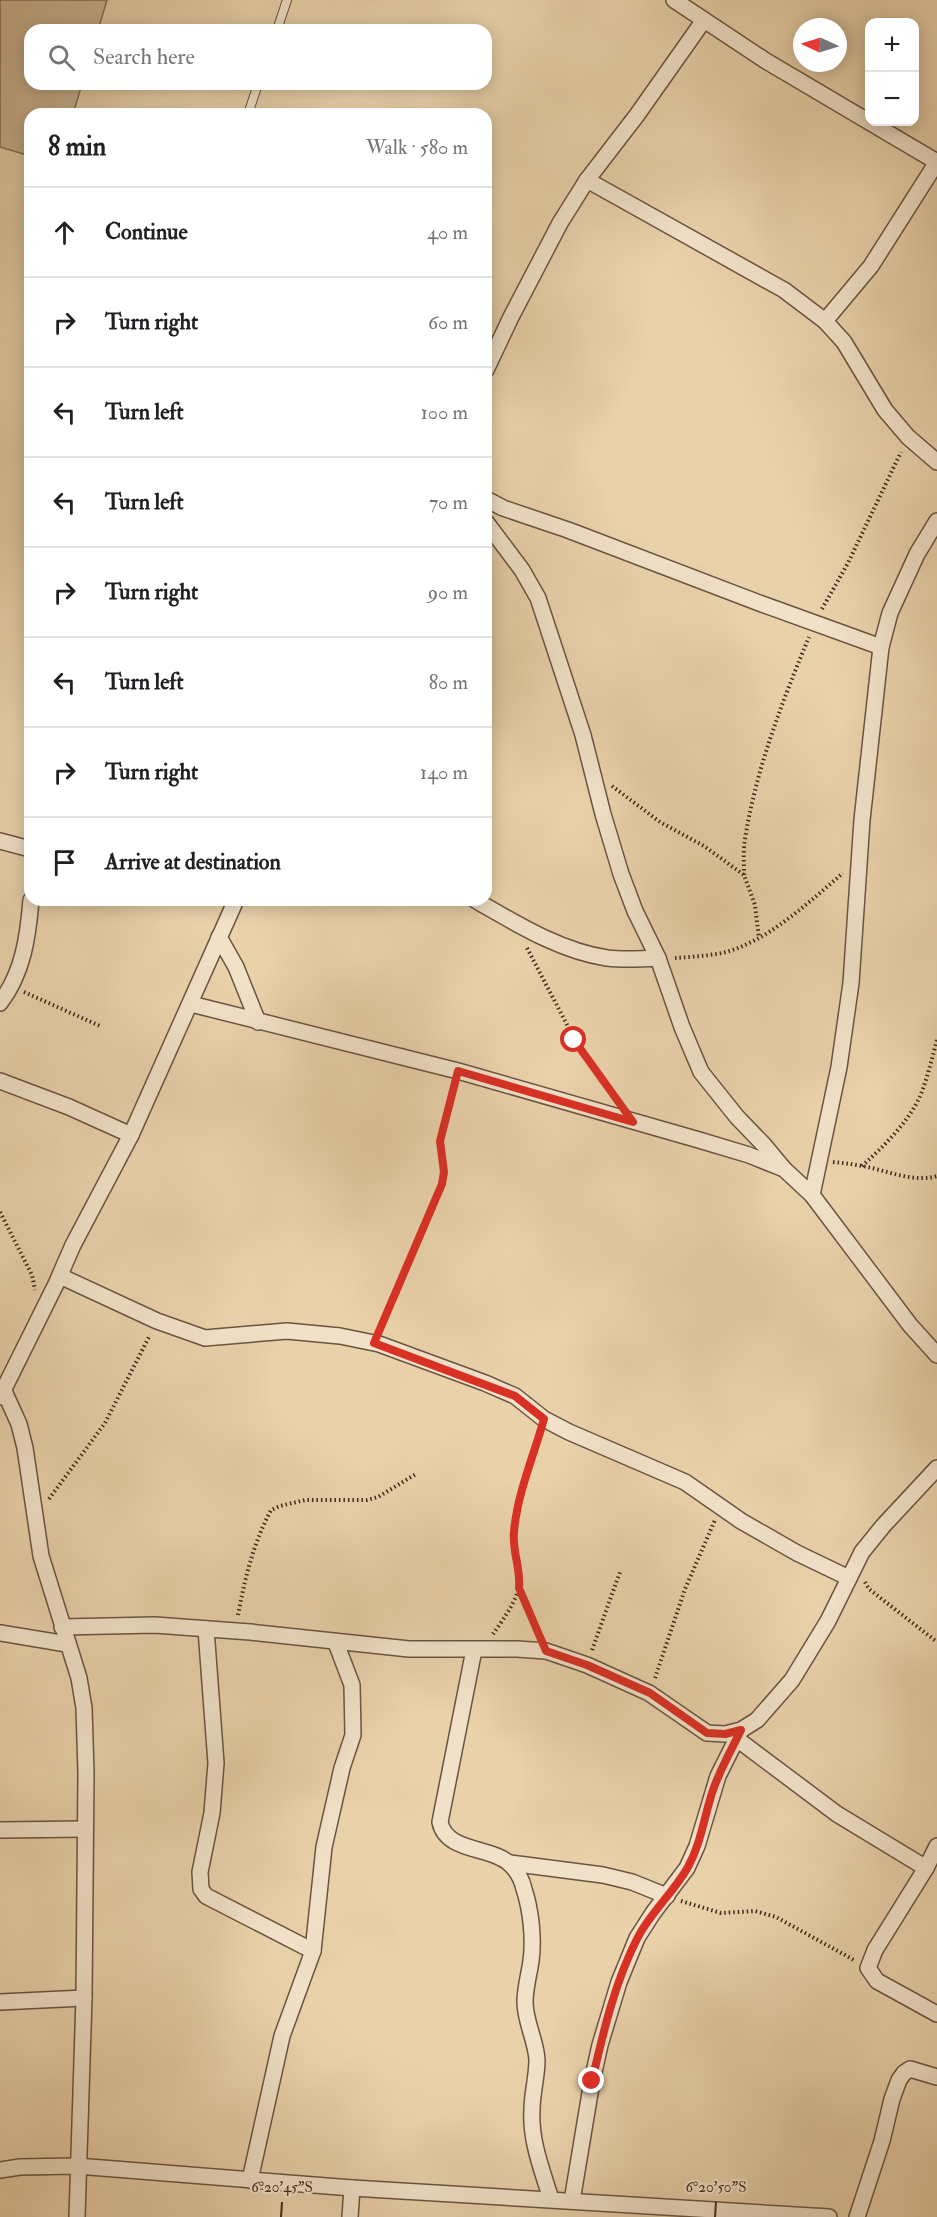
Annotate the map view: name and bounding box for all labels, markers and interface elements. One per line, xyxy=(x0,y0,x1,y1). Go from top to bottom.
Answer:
north arrow xyxy=(793,18,847,72)
map controls xyxy=(865,18,919,126)
button: + xyxy=(865,18,919,72)
search box xyxy=(24,24,492,90)
icon: search xyxy=(45,41,78,74)
text: Search here xyxy=(93,43,195,71)
button: − xyxy=(865,72,919,126)
text: 8 min xyxy=(48,131,106,163)
text: Walk · 580 m xyxy=(366,135,468,160)
icon: ahead xyxy=(48,216,81,249)
text: Continue xyxy=(105,218,188,246)
text: 40 m xyxy=(427,220,468,245)
icon: right xyxy=(48,306,81,339)
text: Turn right xyxy=(105,308,198,336)
text: 60 m xyxy=(428,310,468,335)
icon: left xyxy=(48,396,81,429)
text: Turn left xyxy=(105,398,184,426)
text: 100 m xyxy=(421,400,468,425)
icon: left xyxy=(48,486,81,519)
text: Turn left xyxy=(105,488,184,516)
text: 70 m xyxy=(429,490,468,515)
icon: right xyxy=(48,576,81,609)
text: Turn right xyxy=(105,578,198,606)
text: 90 m xyxy=(428,580,468,605)
icon: left xyxy=(48,666,81,699)
text: Turn left xyxy=(105,668,184,696)
text: 80 m xyxy=(429,670,468,695)
icon: right xyxy=(48,756,81,789)
text: Turn right xyxy=(105,758,198,786)
text: 140 m xyxy=(420,760,468,785)
icon: arrive xyxy=(48,846,81,879)
text: Arrive at destination xyxy=(105,848,281,876)
route start xyxy=(560,1026,586,1052)
route end xyxy=(578,2067,604,2093)
text: 6°20'45"S xyxy=(251,2178,313,2197)
text: 6°20'50"S xyxy=(685,2178,747,2197)

